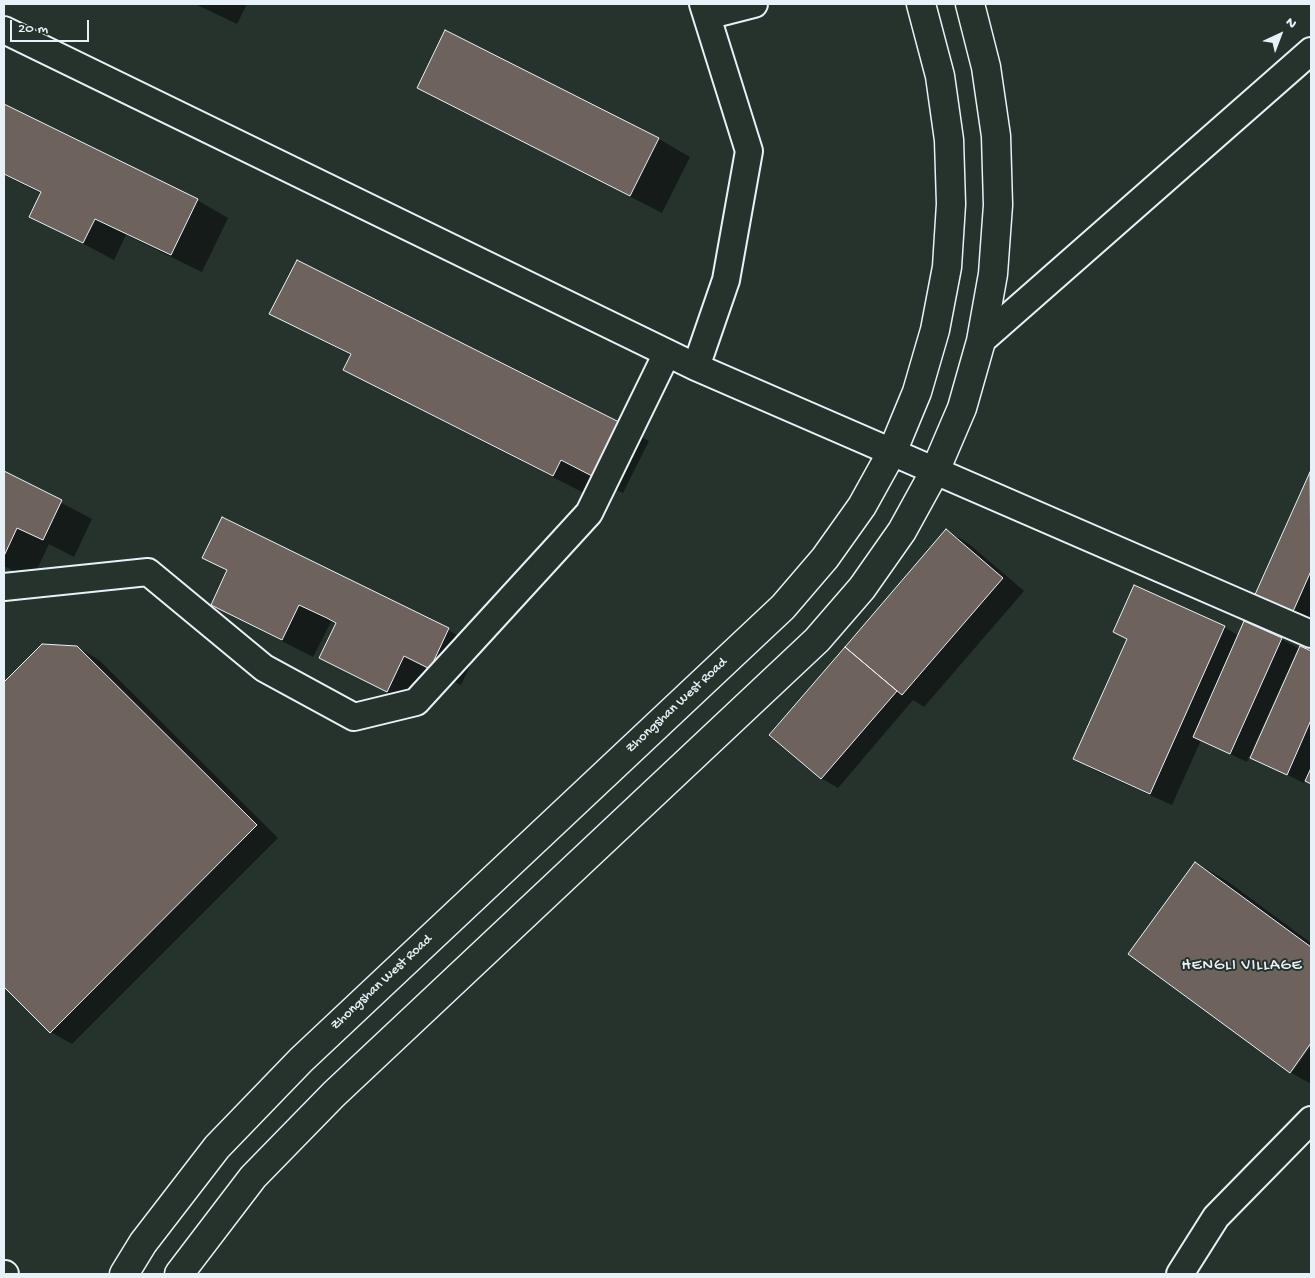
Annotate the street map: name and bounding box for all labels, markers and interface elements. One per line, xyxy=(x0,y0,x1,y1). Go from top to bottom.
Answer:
scale bar xyxy=(12,10,91,42)
north arrow xyxy=(1255,10,1305,60)
text: N xyxy=(1281,14,1300,33)
text: 20 m xyxy=(18,20,48,38)
street label: Zhongshan West Road xyxy=(623,655,731,757)
street label: Zhongshan West Road xyxy=(328,932,436,1034)
district label: HENGLI VILLAGE xyxy=(1180,957,1304,977)

